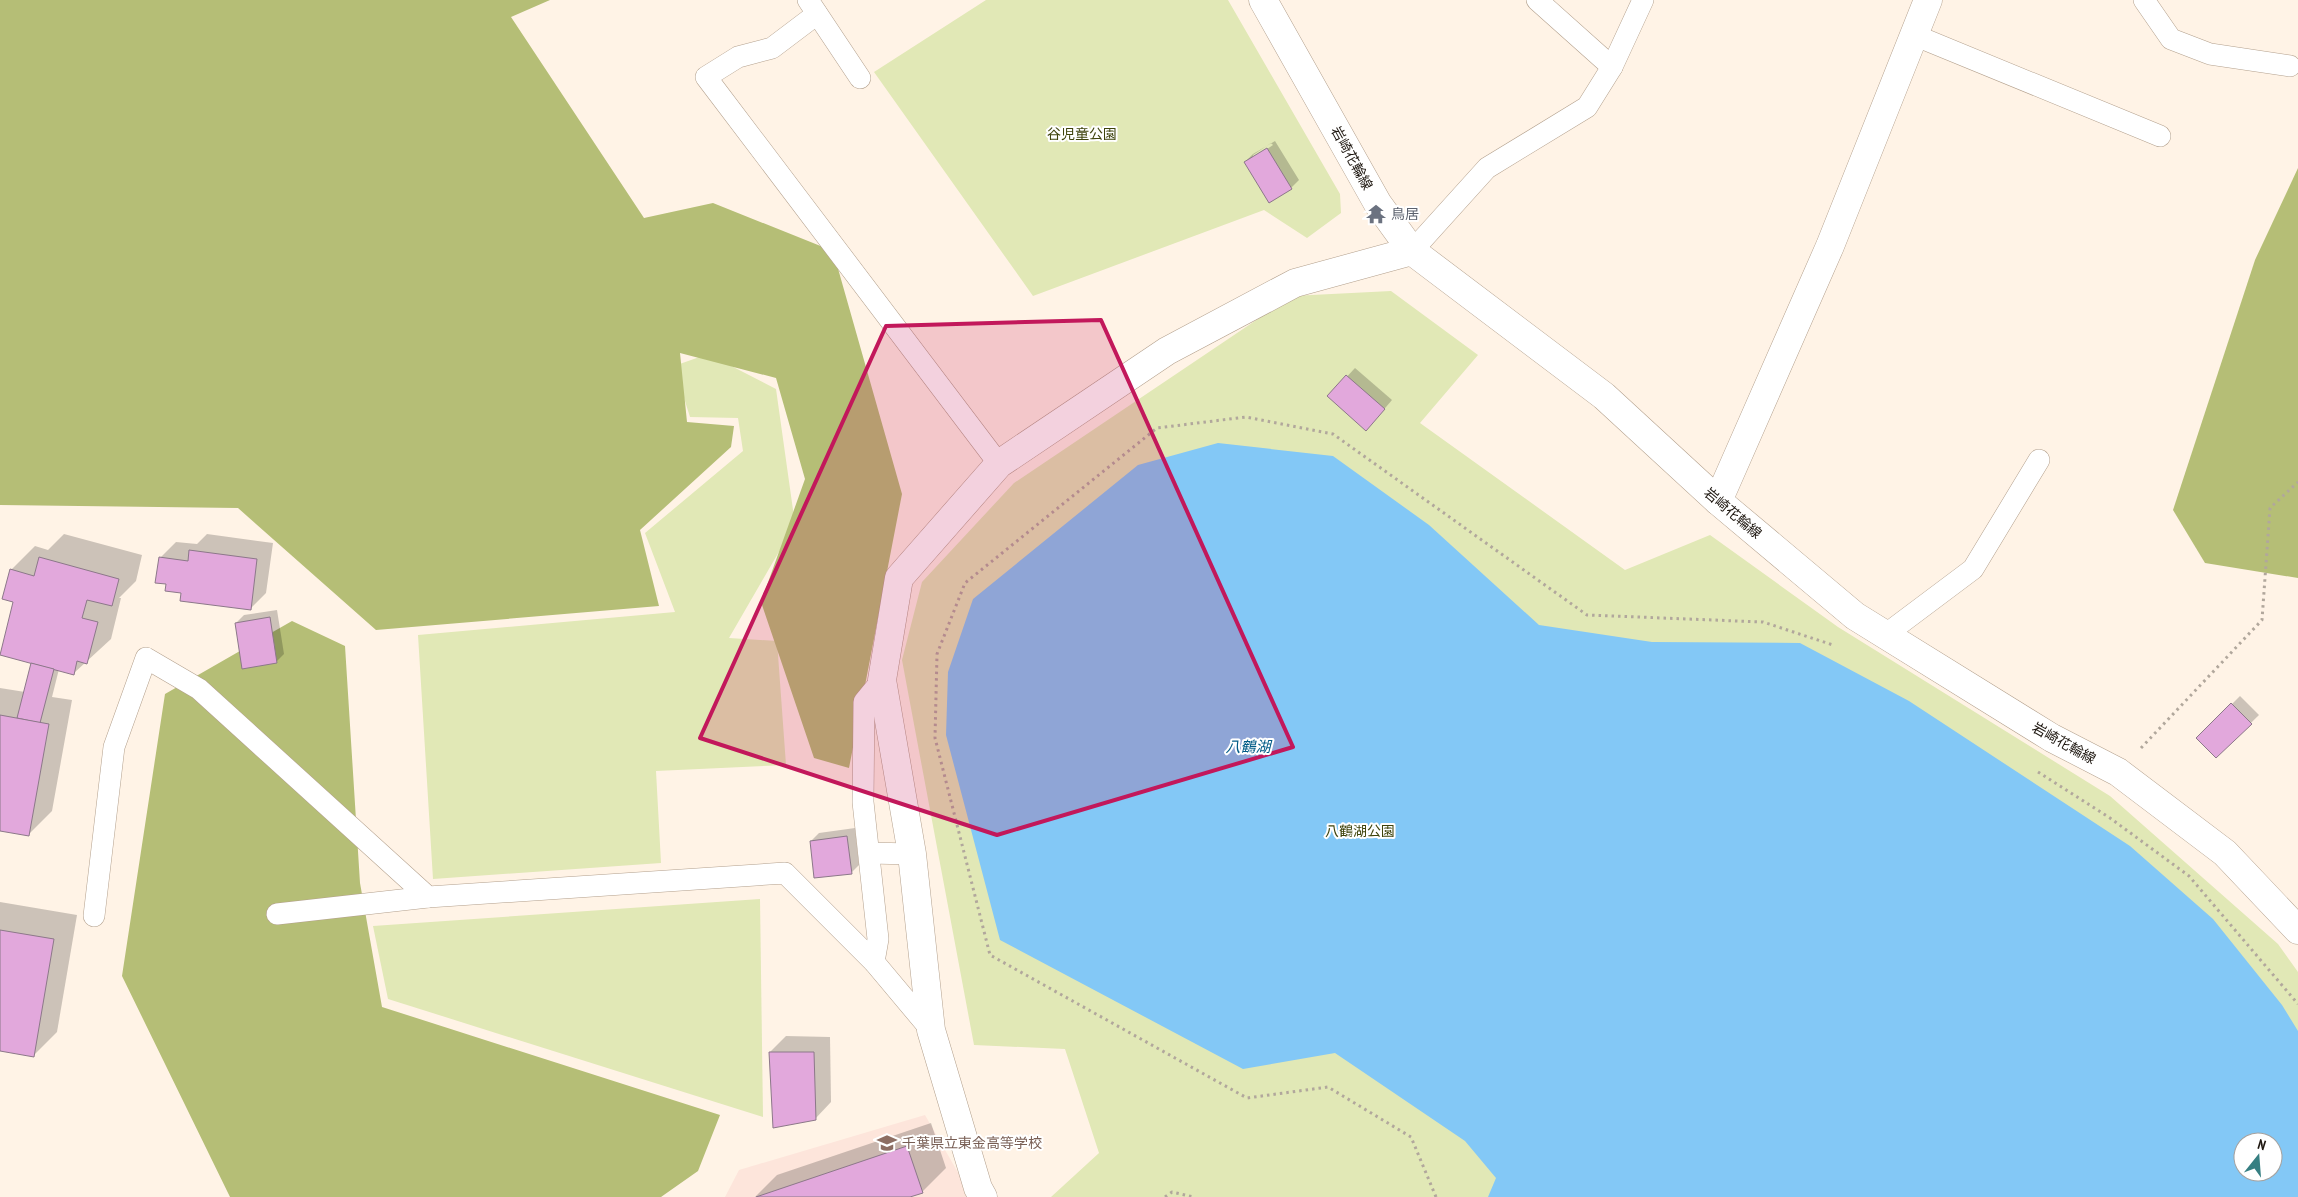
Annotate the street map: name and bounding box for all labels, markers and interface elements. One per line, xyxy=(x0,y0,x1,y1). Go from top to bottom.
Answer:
street label: 岩崎花輪線 xyxy=(1327,123,1377,193)
park label: 谷児童公園 xyxy=(1047,125,1117,143)
temple icon: 鳥居 xyxy=(1365,203,1387,225)
place label: 鳥居 xyxy=(1391,205,1419,223)
street label: 岩崎花輪線 xyxy=(1700,484,1766,542)
street label: 岩崎花輪線 xyxy=(2029,718,2099,768)
water label: 八鶴湖 xyxy=(1225,737,1272,756)
park label: 八鶴湖公園 xyxy=(1325,822,1395,840)
school or university icon: 千葉県立東金高等学校 xyxy=(876,1132,898,1154)
north arrow xyxy=(2233,1132,2283,1182)
place label: 千葉県立東金高等学校 xyxy=(902,1134,1042,1152)
text: N xyxy=(2256,1135,2268,1154)

